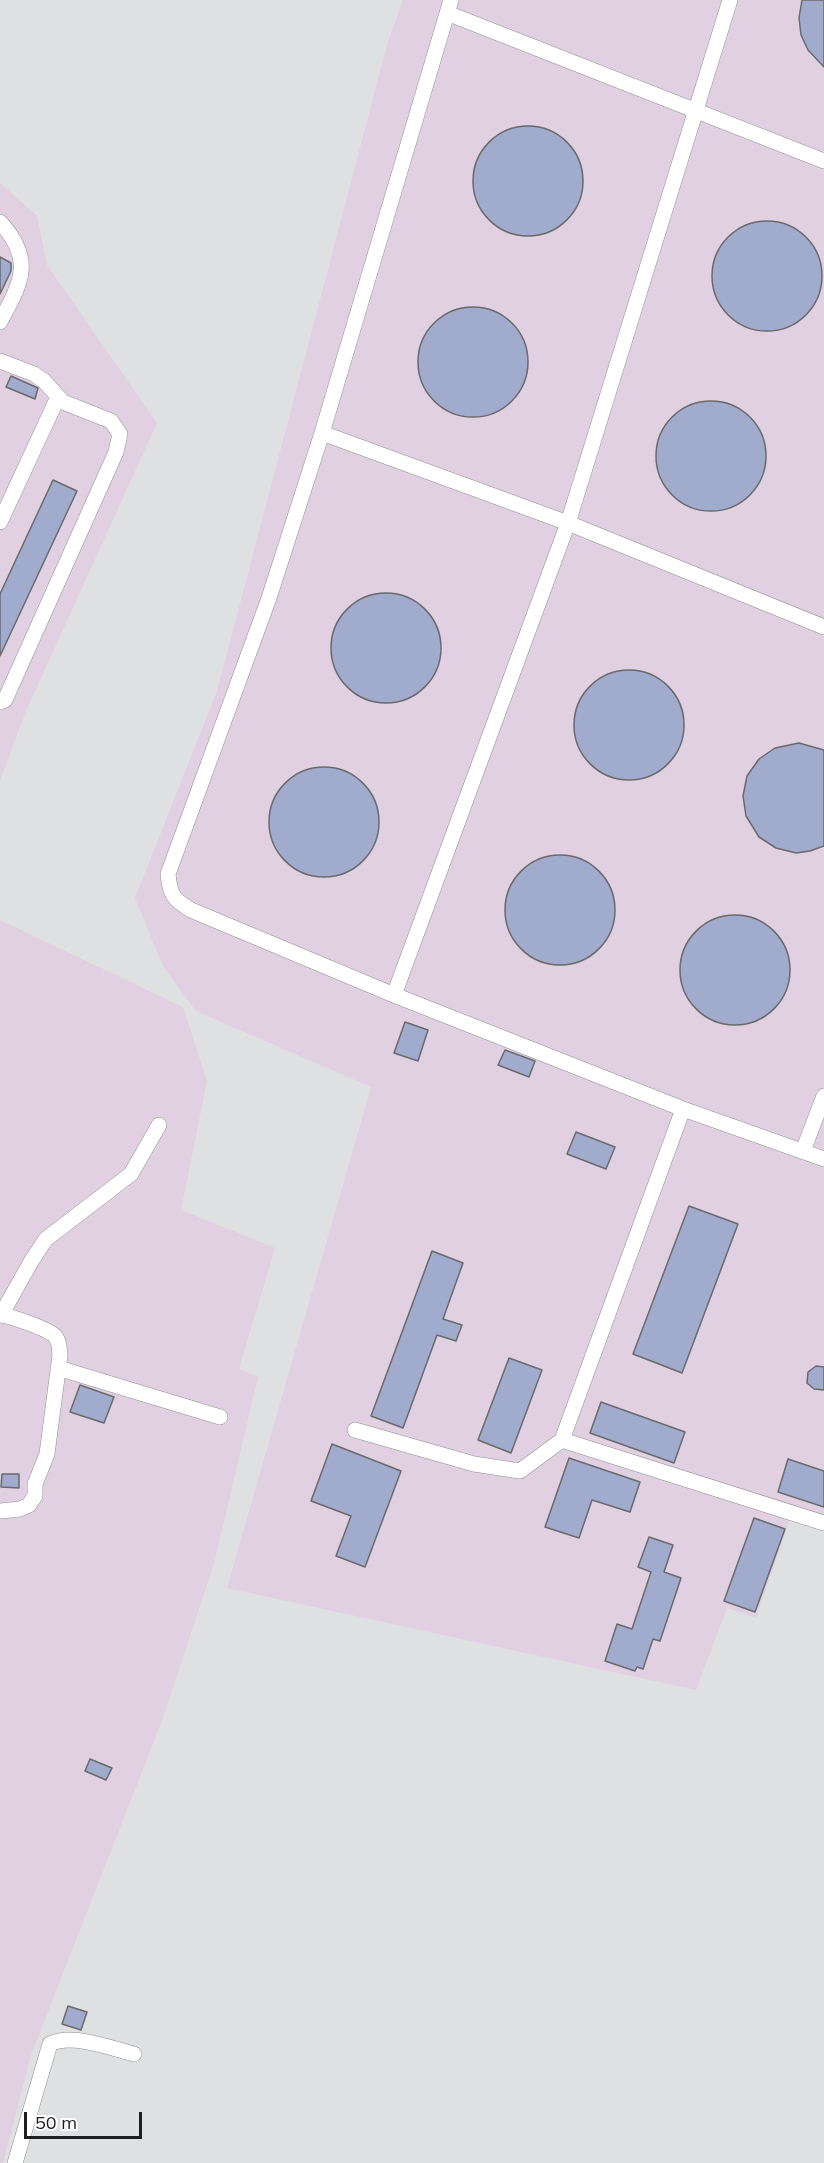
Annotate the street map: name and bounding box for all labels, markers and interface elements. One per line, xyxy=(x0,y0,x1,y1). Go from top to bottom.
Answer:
scale bar xyxy=(27,2100,146,2138)
text: 50 m xyxy=(35,2111,77,2134)

